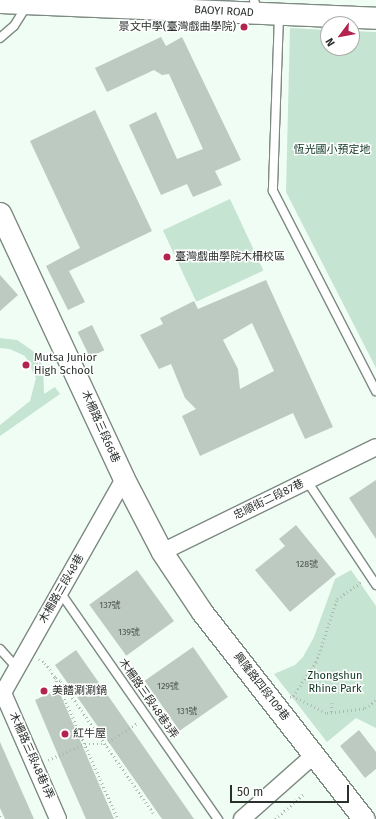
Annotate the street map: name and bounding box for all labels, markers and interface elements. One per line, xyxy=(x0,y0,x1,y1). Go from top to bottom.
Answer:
street label: BAOYI ROAD xyxy=(194,4,254,20)
north arrow xyxy=(320,16,360,56)
place label: 景文中學(臺灣戲曲學院) xyxy=(119,20,236,34)
marker: 景文中學(臺灣戲曲學院) xyxy=(239,22,249,32)
text: N xyxy=(323,36,338,49)
park label: 恆光國小預定地 xyxy=(294,143,370,157)
place label: 臺灣戲曲學院木柵校區 xyxy=(175,250,285,264)
marker: 臺灣戲曲學院木柵校區 xyxy=(162,252,172,262)
place label: Mutsa Junior High School xyxy=(34,352,97,378)
marker: Mutsa Junior High School xyxy=(21,360,31,370)
street label: 木柵路三段66巷 xyxy=(78,389,122,465)
street label: 忠順街二段87巷 xyxy=(232,477,306,523)
street label: 木柵路三段48巷 xyxy=(37,552,87,626)
house number: 128號 xyxy=(296,559,318,569)
house number: 137號 xyxy=(99,600,121,610)
house number: 139號 xyxy=(118,627,140,637)
street label: 興隆路四段109巷 xyxy=(230,650,292,724)
street label: 木柵路三段48巷3弄 xyxy=(116,657,180,741)
park label: Zhongshun Rhine Park xyxy=(307,670,363,696)
house number: 129號 xyxy=(157,681,179,691)
place label: 美饍涮涮鍋 xyxy=(52,684,107,698)
marker: 美饍涮涮鍋 xyxy=(39,686,49,696)
house number: 131號 xyxy=(176,706,198,716)
street label: 木柵路三段48巷1弄 xyxy=(6,711,56,801)
place label: 紅牛屋 xyxy=(73,727,106,741)
marker: 紅牛屋 xyxy=(60,729,70,739)
scale bar xyxy=(232,777,351,803)
text: 50 m xyxy=(237,785,263,799)

